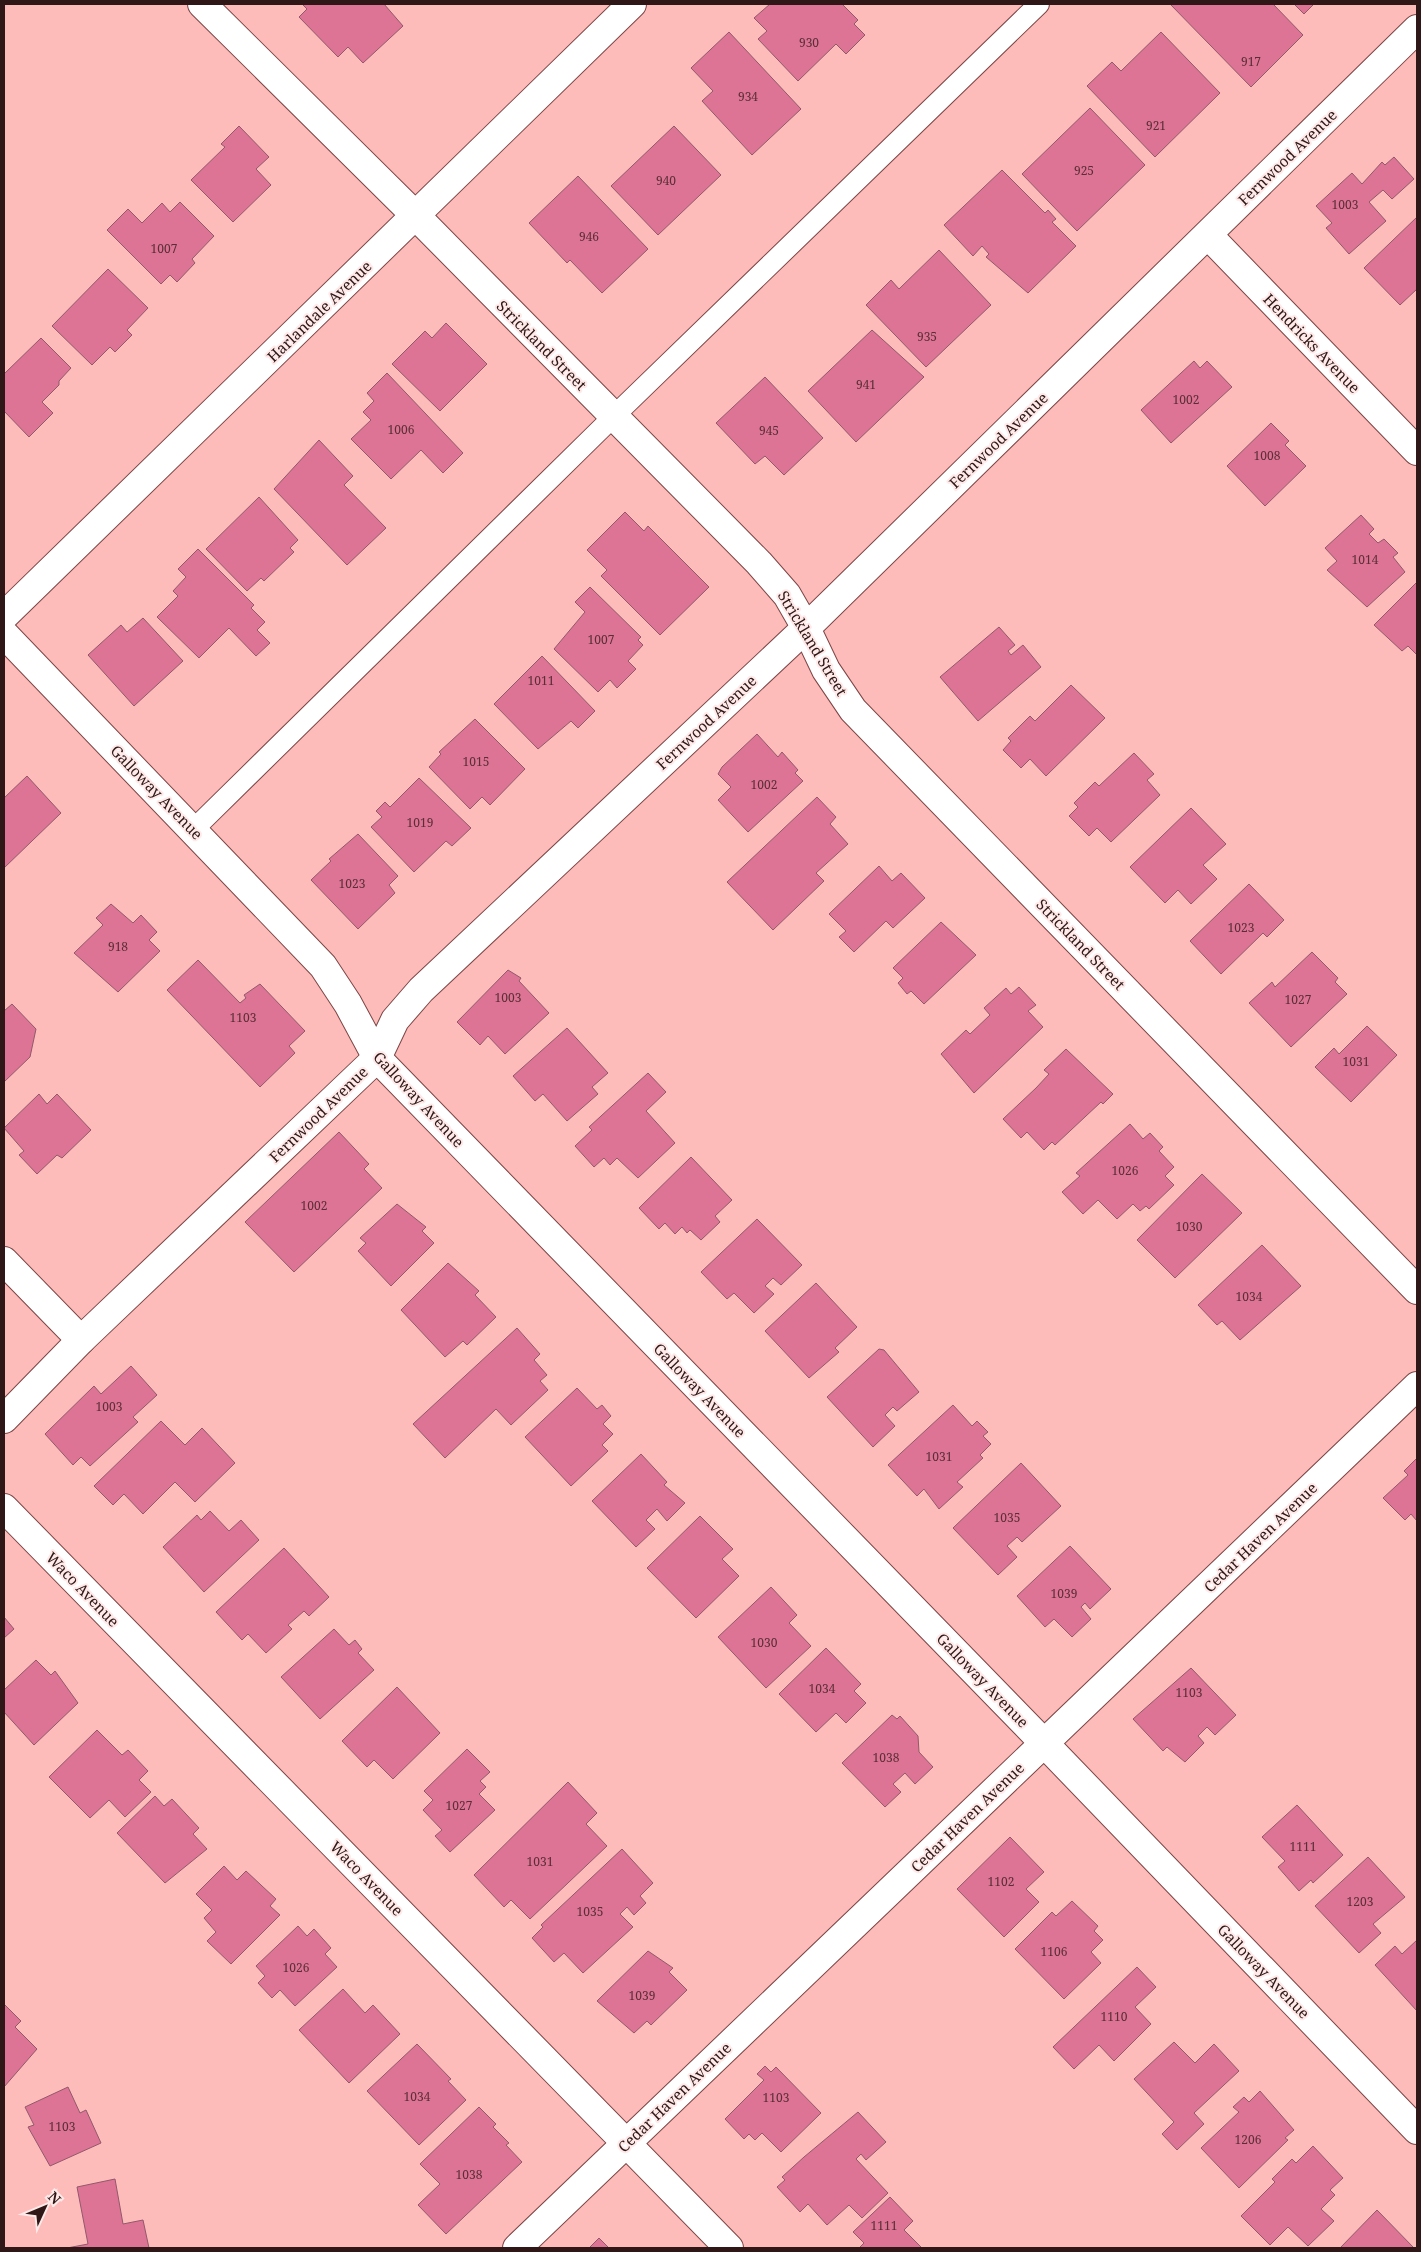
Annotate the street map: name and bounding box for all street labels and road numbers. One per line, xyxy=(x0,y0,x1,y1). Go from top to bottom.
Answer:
street label: Fernwood Avenue xyxy=(1233,105,1341,209)
street label: Harlandale Avenue xyxy=(262,256,376,366)
street label: Hendricks Avenue xyxy=(1259,289,1365,397)
street label: Strickland Street xyxy=(493,296,591,394)
street label: Fernwood Avenue xyxy=(944,388,1052,492)
street label: Strickland Street xyxy=(774,587,852,699)
street label: Fernwood Avenue xyxy=(652,670,760,774)
street label: Galloway Avenue xyxy=(107,740,207,844)
street label: Strickland Street xyxy=(1032,894,1130,994)
street label: Galloway Avenue xyxy=(369,1047,469,1151)
street label: Fernwood Avenue xyxy=(264,1062,372,1166)
street label: Galloway Avenue xyxy=(650,1338,750,1442)
street label: Cedar Haven Avenue xyxy=(1199,1478,1321,1596)
street label: Waco Avenue xyxy=(42,1547,124,1631)
street label: Galloway Avenue xyxy=(933,1628,1033,1732)
street label: Cedar Haven Avenue xyxy=(906,1758,1028,1876)
street label: Waco Avenue xyxy=(326,1836,408,1920)
street label: Galloway Avenue xyxy=(1214,1919,1314,2023)
street label: Cedar Haven Avenue xyxy=(613,2038,735,2156)

